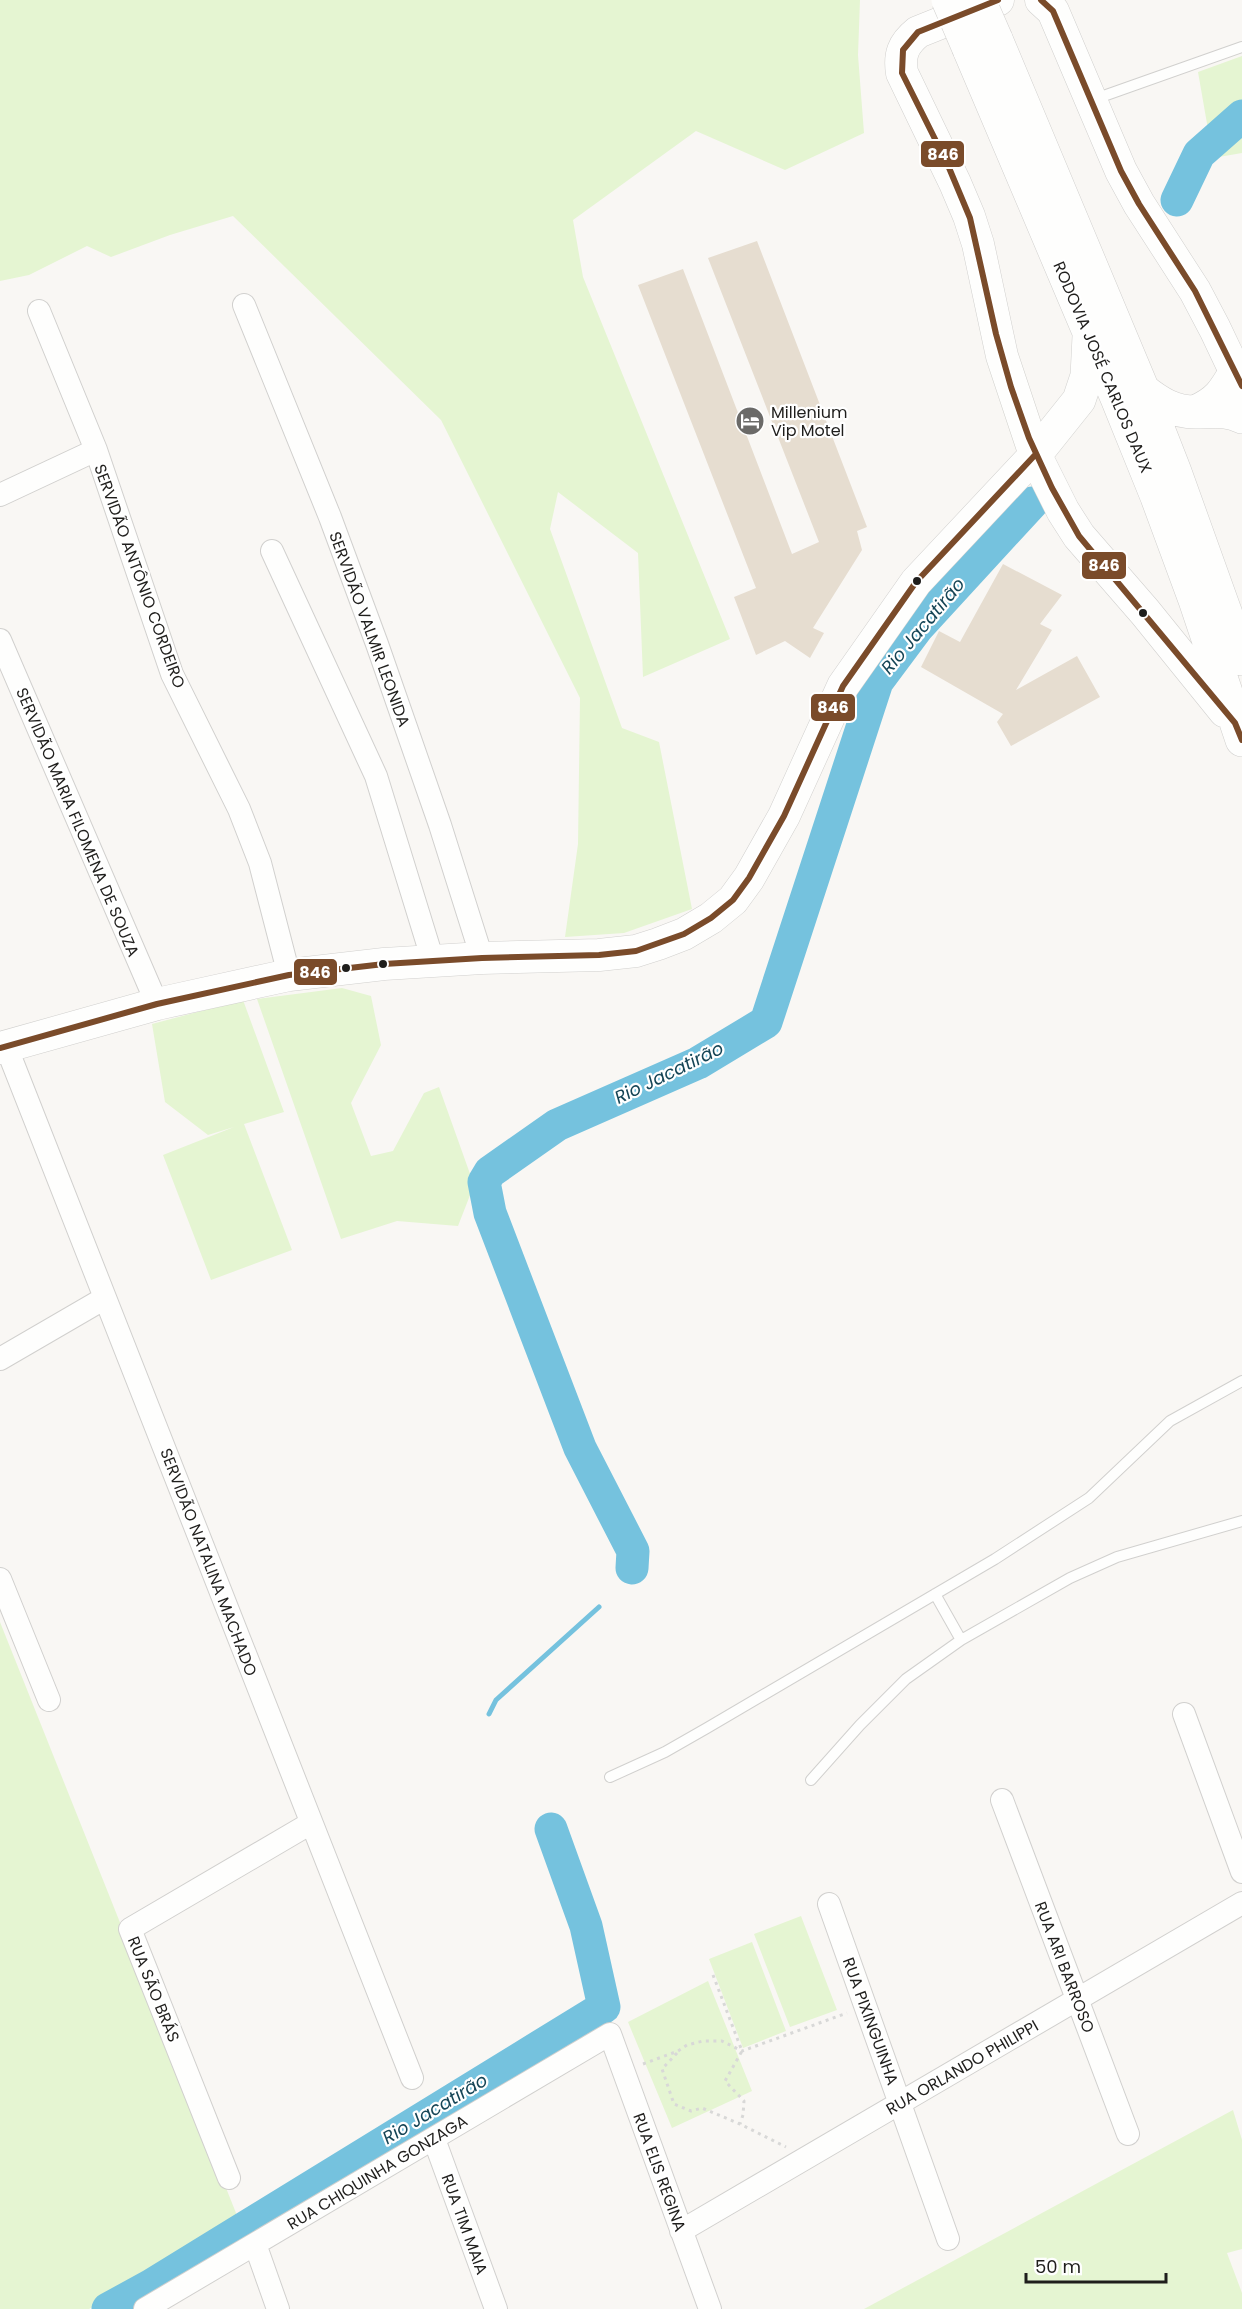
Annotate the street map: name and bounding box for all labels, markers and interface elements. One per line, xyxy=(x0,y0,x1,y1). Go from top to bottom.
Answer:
line badge: 846 xyxy=(920,140,965,168)
text: 846 xyxy=(927,143,959,166)
street label: RODOVIA JOSÉ CARLOS DAUX xyxy=(1047,258,1158,477)
place label: Millenium Vip Motel xyxy=(771,401,847,442)
hotel icon: Millenium Vip Motel xyxy=(734,405,766,437)
street label: SERVIDÃO ANTÔNIO CORDEIRO xyxy=(88,461,191,691)
street label: SERVIDÃO VALMIR LEONIDA xyxy=(323,528,416,730)
line badge: 846 xyxy=(1081,551,1127,580)
text: 846 xyxy=(1088,554,1120,577)
water label: Rio Jacatirão xyxy=(875,572,970,679)
unlabelled marker xyxy=(911,575,923,587)
unlabelled marker xyxy=(1137,607,1149,619)
street label: SERVIDÃO MARIA FILOMENA DE SOUZA xyxy=(10,684,145,960)
line badge: 846 xyxy=(810,693,856,722)
text: 846 xyxy=(817,696,849,719)
line badge: 846 xyxy=(293,958,338,986)
unlabelled marker xyxy=(377,958,389,970)
text: 846 xyxy=(299,961,331,984)
unlabelled marker xyxy=(340,962,352,974)
water label: Rio Jacatirão xyxy=(610,1035,727,1110)
street label: SERVIDÃO NATALINA MACHADO xyxy=(154,1445,263,1679)
street label: RUA ARI BARROSO xyxy=(1029,1898,1100,2036)
street label: RUA SÃO BRÁS xyxy=(122,1933,185,2046)
street label: RUA PIXINGUINHA xyxy=(837,1954,904,2088)
street label: RUA ORLANDO PHILIPPI xyxy=(882,2014,1043,2121)
water label: Rio Jacatirão xyxy=(378,2067,492,2150)
street label: RUA CHIQUINHA GONZAGA xyxy=(283,2109,472,2235)
street label: RUA ELIS REGINA xyxy=(627,2110,692,2235)
street label: RUA TIM MAIA xyxy=(436,2171,493,2278)
scale bar xyxy=(1026,2246,1166,2284)
text: 50 m xyxy=(1035,2254,1081,2279)

